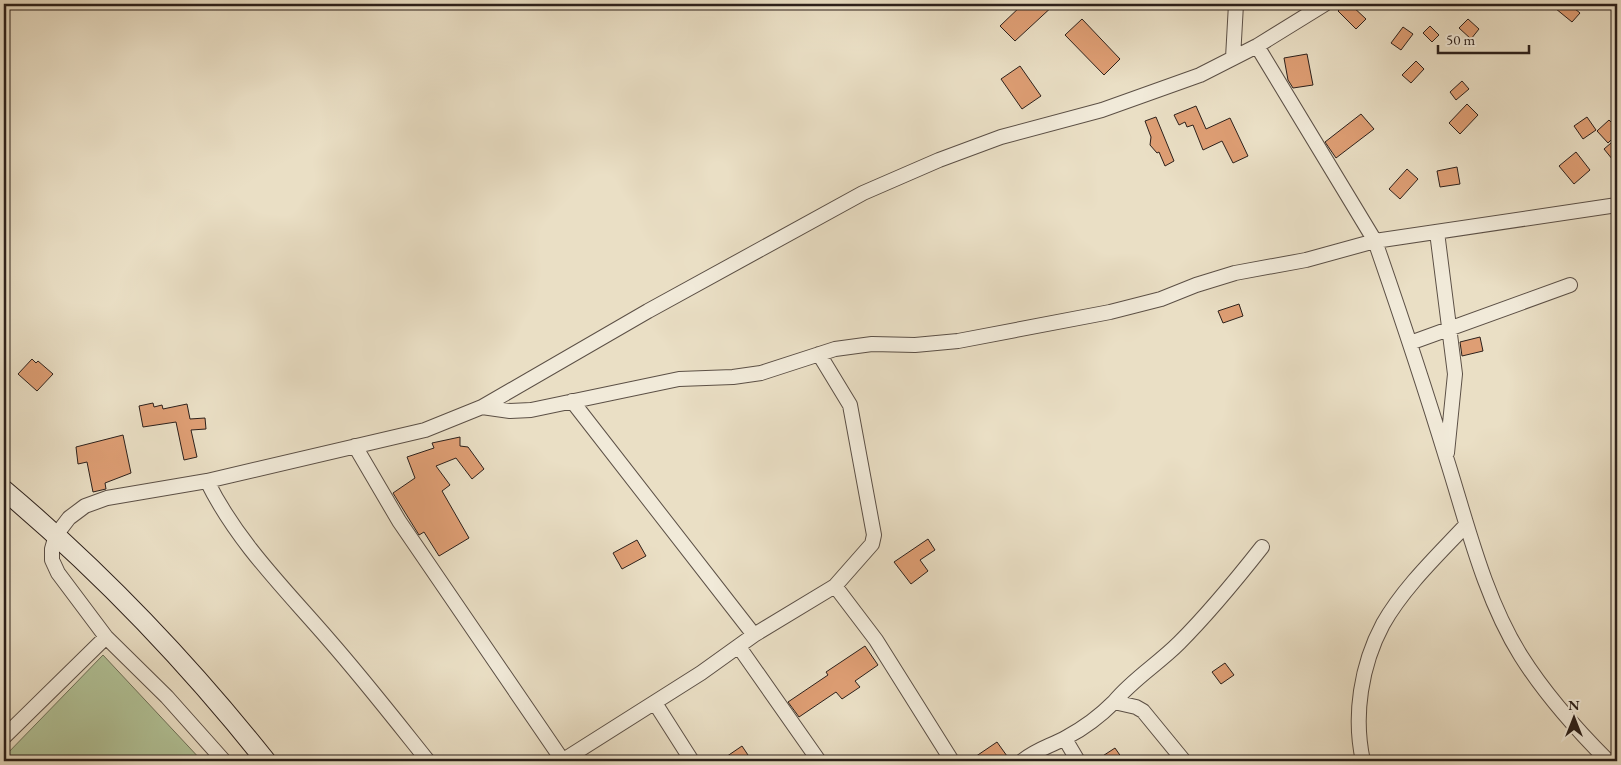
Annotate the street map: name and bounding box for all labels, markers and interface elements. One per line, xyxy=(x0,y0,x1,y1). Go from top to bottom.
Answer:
scale bar xyxy=(1438,22,1530,54)
text: 50 m xyxy=(1446,30,1475,49)
north arrow xyxy=(1548,692,1598,742)
text: N xyxy=(1568,696,1580,714)

